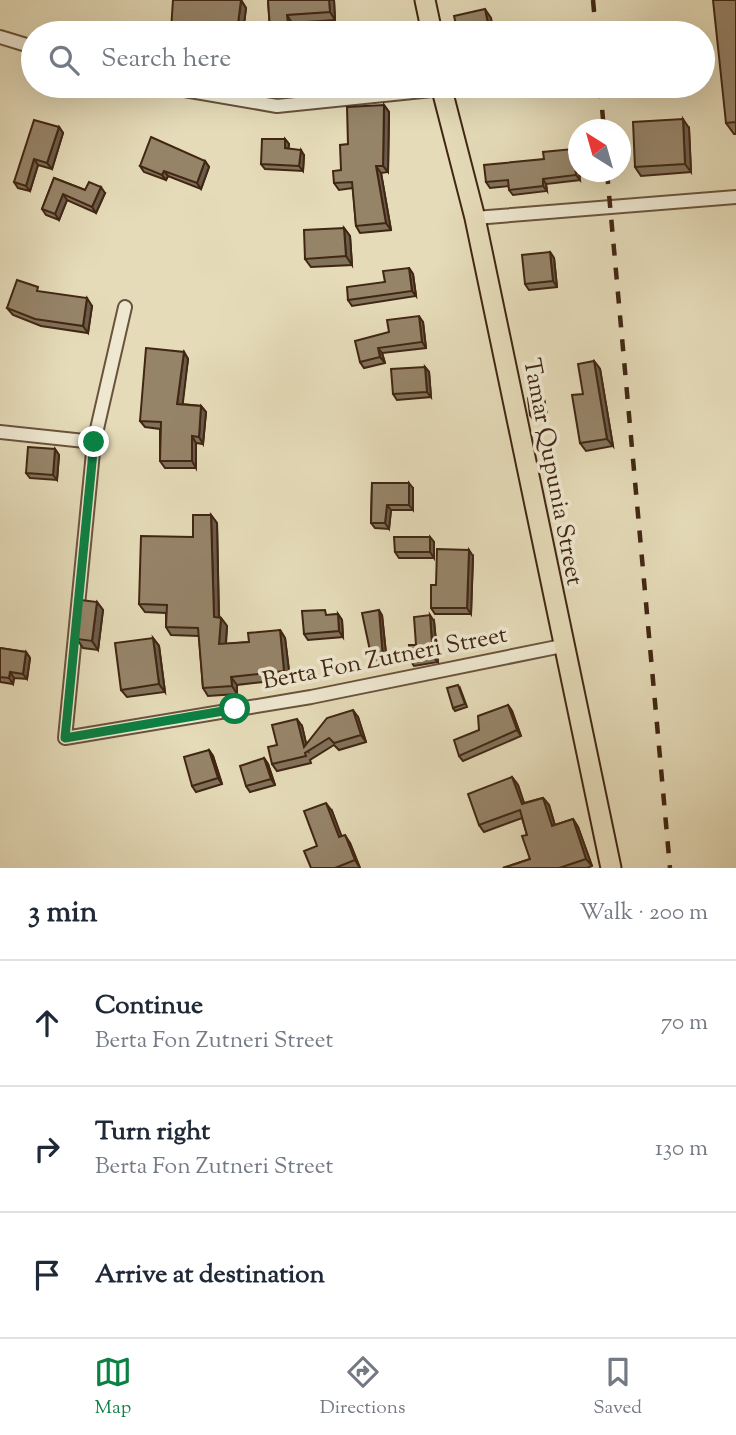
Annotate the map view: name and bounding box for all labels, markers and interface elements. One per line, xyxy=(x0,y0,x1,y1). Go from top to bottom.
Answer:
search box xyxy=(21,21,715,98)
icon: search xyxy=(45,41,83,79)
text: Search here xyxy=(101,41,231,78)
north arrow xyxy=(568,119,631,182)
street label: Tamar Qupunia Street xyxy=(513,355,591,589)
route end xyxy=(78,426,109,457)
street label: Berta Fon Zutneri Street xyxy=(260,619,510,699)
route start xyxy=(219,693,250,724)
text: 3 min xyxy=(28,892,98,935)
text: Walk · 200 m xyxy=(579,897,708,930)
text: Continue xyxy=(95,988,203,1025)
icon: ahead xyxy=(28,1004,66,1042)
text: 70 m xyxy=(661,1007,708,1040)
text: Berta Fon Zutneri Street xyxy=(95,1025,333,1058)
text: Turn right xyxy=(95,1114,210,1151)
icon: right xyxy=(28,1130,66,1168)
text: 130 m xyxy=(655,1133,708,1166)
text: Berta Fon Zutneri Street xyxy=(95,1151,333,1184)
icon: arrive xyxy=(28,1256,66,1294)
text: Arrive at destination xyxy=(95,1257,325,1294)
tab: Map xyxy=(94,1353,132,1422)
tab: Directions xyxy=(320,1353,405,1422)
tab: Saved xyxy=(593,1353,642,1422)

